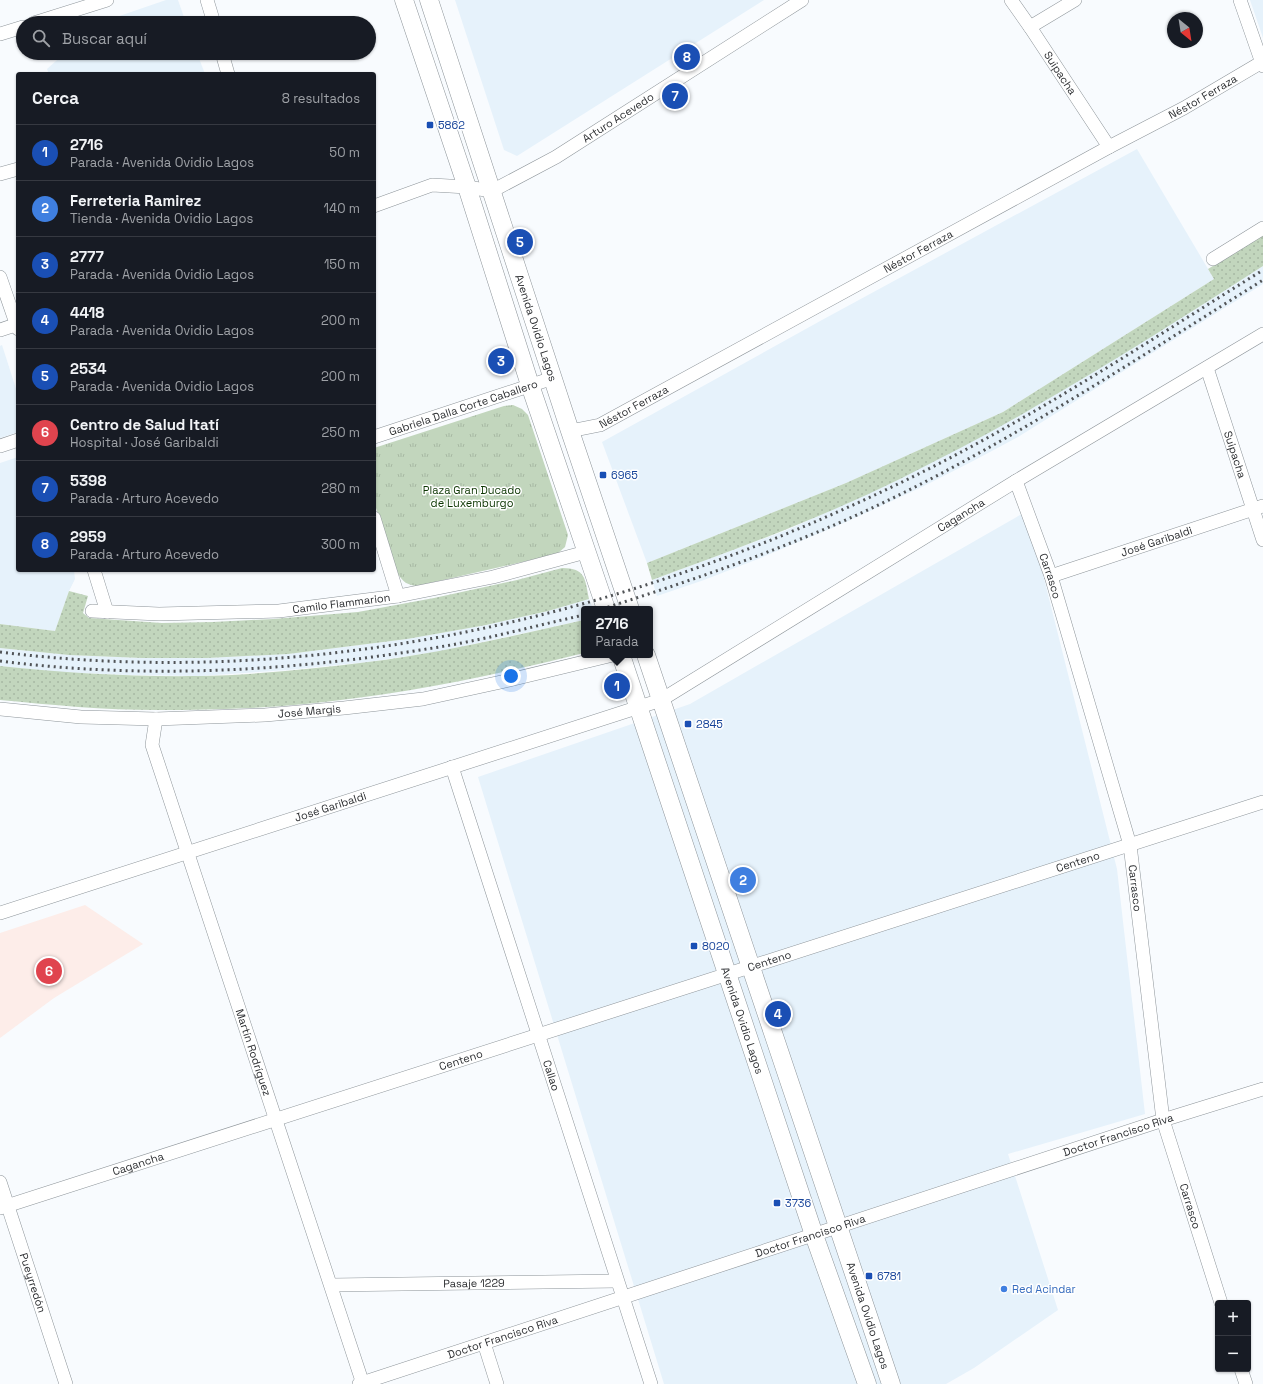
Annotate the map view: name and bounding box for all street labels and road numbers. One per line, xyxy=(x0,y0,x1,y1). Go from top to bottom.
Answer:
street label: Suipacha xyxy=(1041,49,1080,98)
street label: Néstor Ferraza xyxy=(1166,71,1240,122)
street label: Arturo Acevedo xyxy=(579,89,657,146)
street label: Néstor Ferraza xyxy=(881,226,956,276)
street label: Avenida Ovidio Lagos xyxy=(512,272,560,383)
street label: Gabriela Dalla Corte Caballero xyxy=(387,376,540,439)
street label: Néstor Ferraza xyxy=(597,382,671,431)
street label: Suipacha xyxy=(1221,429,1250,481)
street label: Cagancha xyxy=(935,495,988,535)
street label: José Garibaldi xyxy=(1119,523,1194,560)
street label: Carrasco xyxy=(1036,551,1064,600)
street label: Camilo Flammarion xyxy=(292,590,391,616)
street label: José Margis xyxy=(277,701,342,721)
street label: José Garibaldi xyxy=(293,788,368,825)
street label: Centeno xyxy=(1054,848,1101,875)
street label: Carrasco xyxy=(1125,864,1145,912)
street label: Centeno xyxy=(746,947,793,974)
street label: Avenida Ovidio Lagos xyxy=(718,965,767,1076)
street label: Martín Rodríguez xyxy=(233,1007,274,1098)
street label: Centeno xyxy=(437,1046,485,1073)
street label: Callao xyxy=(540,1058,563,1093)
street label: Doctor Francisco Riva xyxy=(1061,1110,1176,1159)
street label: Cagancha xyxy=(111,1149,166,1178)
street label: Carrasco xyxy=(1177,1182,1204,1231)
street label: Doctor Francisco Riva xyxy=(753,1211,868,1260)
street label: Pueyrredón xyxy=(17,1251,49,1314)
street label: Avenida Ovidio Lagos xyxy=(844,1260,893,1371)
street label: Pasaje 1229 xyxy=(443,1276,505,1290)
street label: Doctor Francisco Riva xyxy=(446,1312,560,1362)

